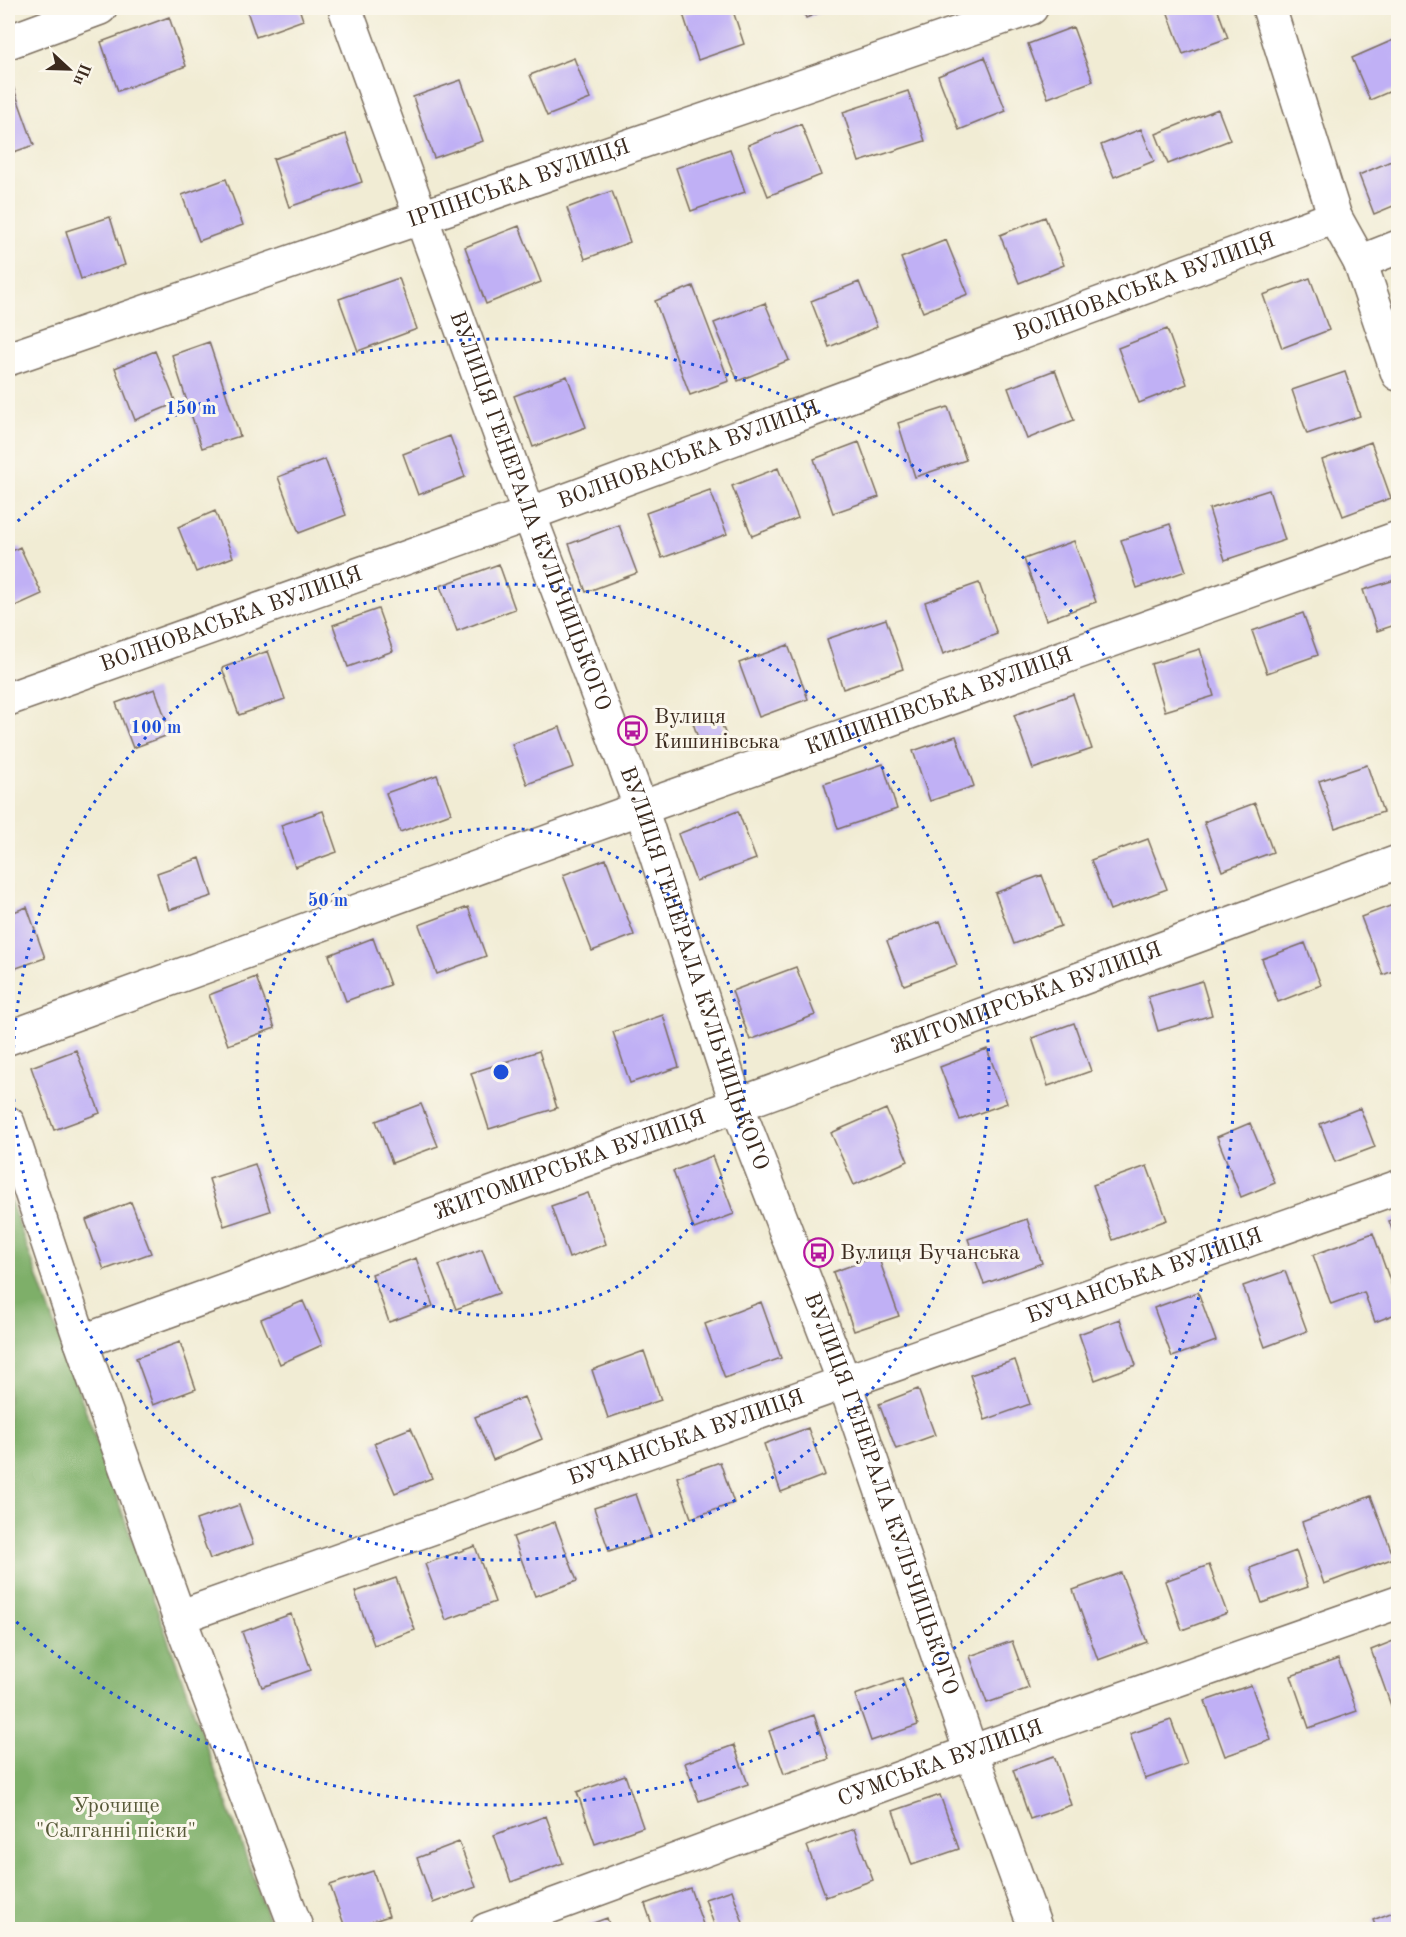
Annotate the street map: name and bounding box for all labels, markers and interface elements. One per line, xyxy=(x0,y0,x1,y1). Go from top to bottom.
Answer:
north arrow xyxy=(39,39,99,99)
text: Пн xyxy=(70,61,93,87)
street label: ІРПІНСЬКА ВУЛИЦЯ xyxy=(405,135,633,232)
street label: ВОЛНОВАСЬКА ВУЛИЦЯ xyxy=(1011,229,1278,345)
street label: ВУЛИЦЯ ГЕНЕРАЛА КУЛЬЧИЦЬКОГО xyxy=(445,308,614,714)
street label: ВОЛНОВАСЬКА ВУЛИЦЯ xyxy=(555,397,822,513)
text: 150 m xyxy=(166,400,216,418)
street label: ВОЛНОВАСЬКА ВУЛИЦЯ xyxy=(97,563,365,676)
street label: КИШИНІВСЬКА ВУЛИЦЯ xyxy=(803,644,1076,759)
place label: Вулиця Кишинівська xyxy=(654,706,780,753)
bus stop icon: Вулиця Кишинівська xyxy=(617,714,649,746)
text: 100 m xyxy=(131,719,181,737)
street label: ВУЛИЦЯ ГЕНЕРАЛА КУЛЬЧИЦЬКОГО xyxy=(615,764,772,1173)
text: 50 m xyxy=(308,892,348,910)
street label: ЖИТОМИРСЬКА ВУЛИЦЯ xyxy=(888,939,1165,1058)
centre of rings xyxy=(491,1062,511,1082)
street label: ЖИТОМИРСЬКА ВУЛИЦЯ xyxy=(431,1106,709,1224)
street label: БУЧАНСЬКА ВУЛИЦЯ xyxy=(1024,1225,1266,1328)
bus stop icon: Вулиця Бучанська xyxy=(803,1237,835,1269)
place label: Вулиця Бучанська xyxy=(840,1242,1020,1264)
street label: ВУЛИЦЯ ГЕНЕРАЛА КУЛЬЧИЦЬКОГО xyxy=(800,1290,962,1698)
street label: БУЧАНСЬКА ВУЛИЦЯ xyxy=(565,1386,807,1490)
street label: СУМСЬКА ВУЛИЦЯ xyxy=(835,1717,1046,1811)
park label: Урочище "Салганні піски" xyxy=(36,1795,196,1842)

